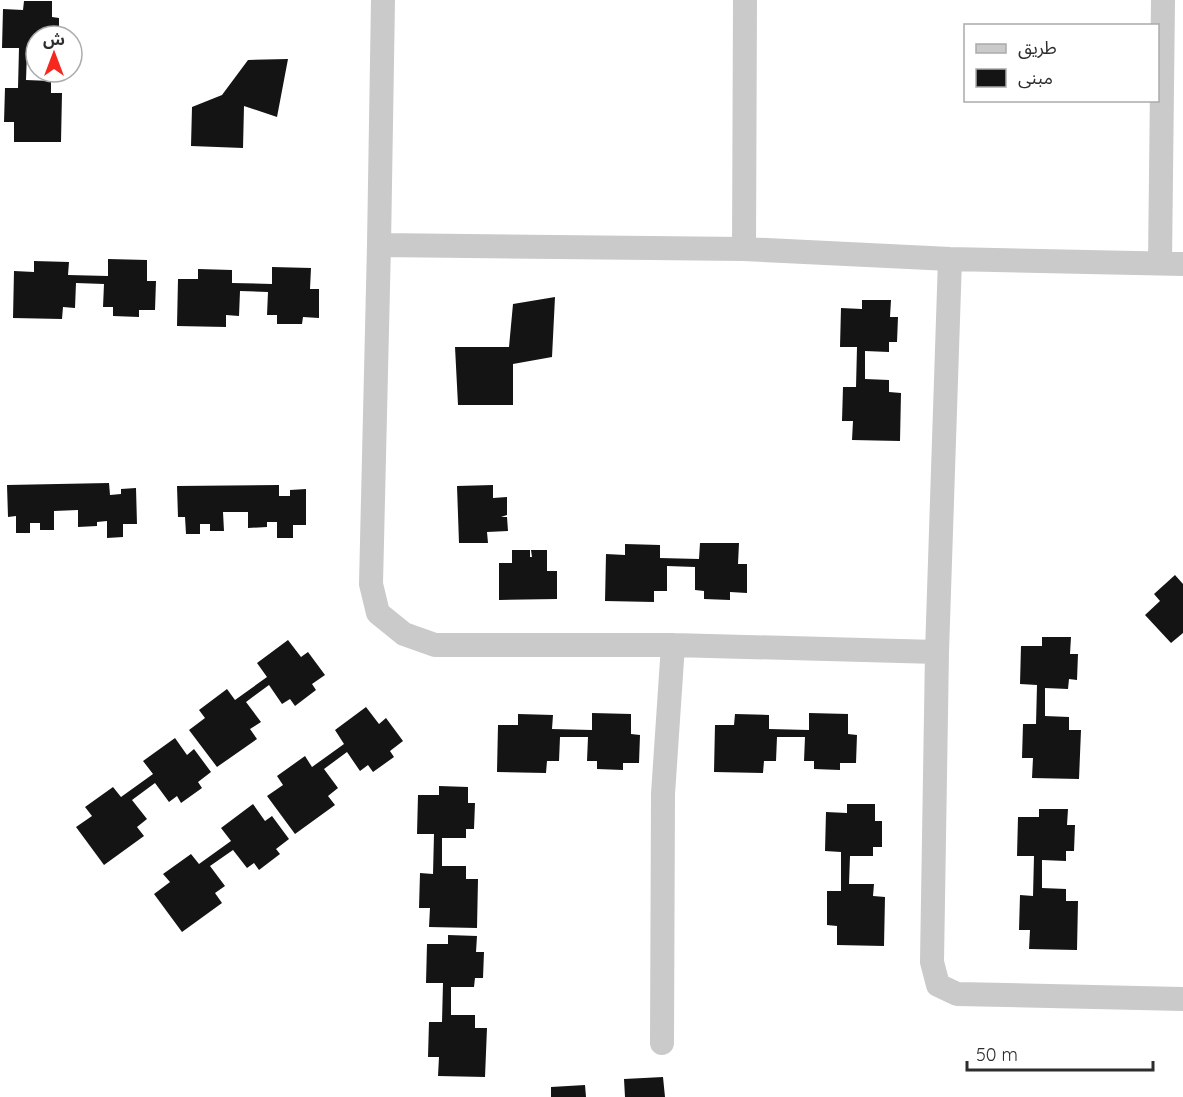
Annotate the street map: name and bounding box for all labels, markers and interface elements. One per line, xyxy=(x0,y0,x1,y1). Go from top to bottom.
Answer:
north arrow xyxy=(24,24,84,84)
legend xyxy=(964,24,1159,102)
text: ش xyxy=(43,29,65,49)
text: طريق xyxy=(1018,36,1057,59)
text: مبنى xyxy=(1018,66,1053,89)
scale bar xyxy=(967,1034,1153,1072)
text: 50 m xyxy=(976,1043,1018,1066)

